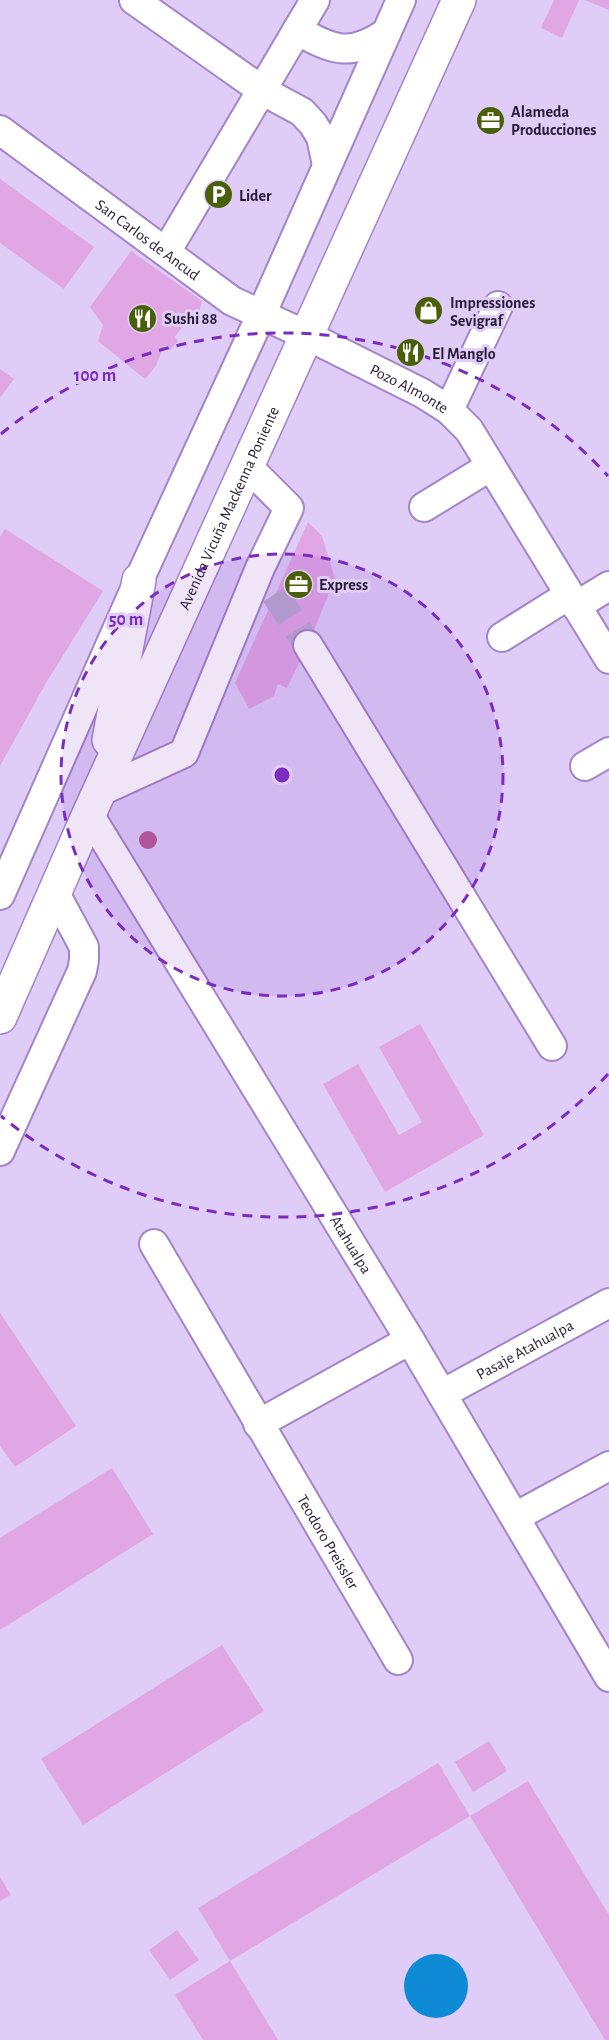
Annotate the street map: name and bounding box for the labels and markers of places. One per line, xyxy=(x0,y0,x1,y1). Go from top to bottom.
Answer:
office icon: Alameda Producciones xyxy=(474,104,506,136)
place label: Alameda Producciones xyxy=(511,104,596,138)
parking icon: Lider xyxy=(202,179,234,211)
place label: Lider xyxy=(239,188,272,204)
shop icon: Impressiones Sevigraf xyxy=(413,295,445,327)
place label: Impressiones Sevigraf xyxy=(450,295,535,329)
restaurant icon: Sushi 88 xyxy=(127,302,159,334)
place label: Sushi 88 xyxy=(164,311,217,327)
restaurant icon: El Manglo xyxy=(395,337,427,369)
place label: El Manglo xyxy=(432,346,496,362)
office icon: Express xyxy=(282,568,314,600)
place label: Express xyxy=(319,577,368,593)
centre of rings xyxy=(272,765,292,785)

